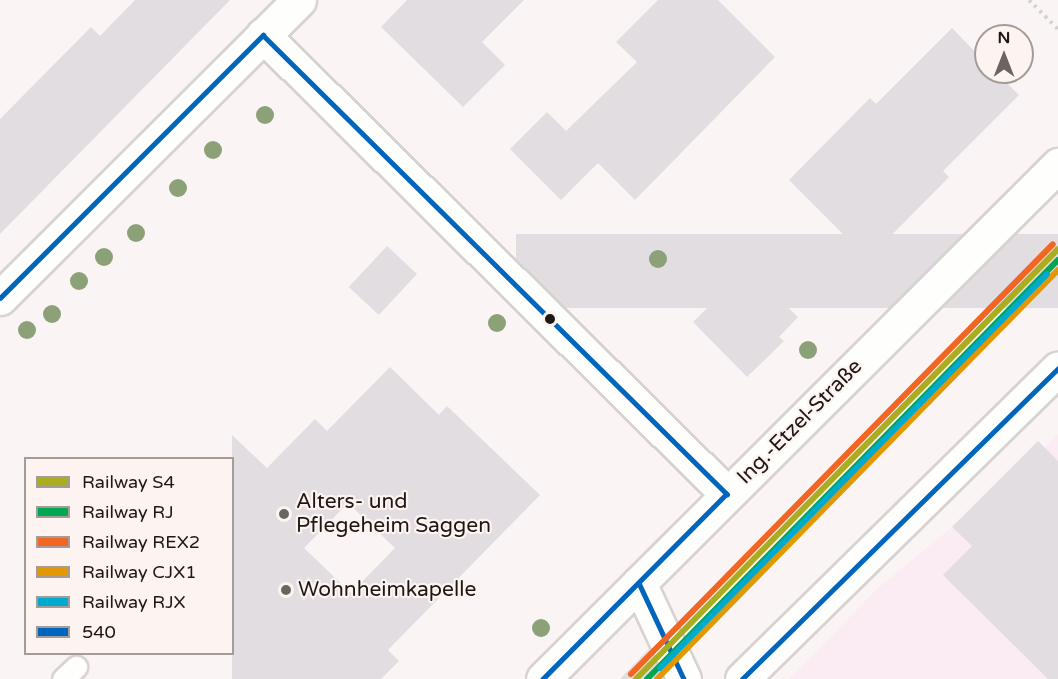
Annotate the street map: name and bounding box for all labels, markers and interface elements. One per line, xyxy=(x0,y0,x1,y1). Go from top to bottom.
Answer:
north arrow xyxy=(974,24,1034,84)
text: N xyxy=(998,28,1010,48)
unlabelled marker xyxy=(544,313,556,325)
street label: Ing.-Etzel-Straße xyxy=(732,354,868,490)
legend xyxy=(24,457,234,655)
text: Railway S4 xyxy=(82,471,175,493)
place label: Alters- und Pflegeheim Saggen xyxy=(296,489,491,539)
text: Railway RJ xyxy=(82,501,174,523)
marker: Alters- und Pflegeheim Saggen xyxy=(277,507,291,521)
text: Railway REX2 xyxy=(82,531,200,553)
text: Railway CJX1 xyxy=(82,561,197,583)
place label: Wohnheimkapelle xyxy=(298,577,476,603)
marker: Wohnheimkapelle xyxy=(279,583,293,597)
text: Railway RJX xyxy=(82,591,186,613)
text: 540 xyxy=(82,621,116,643)

